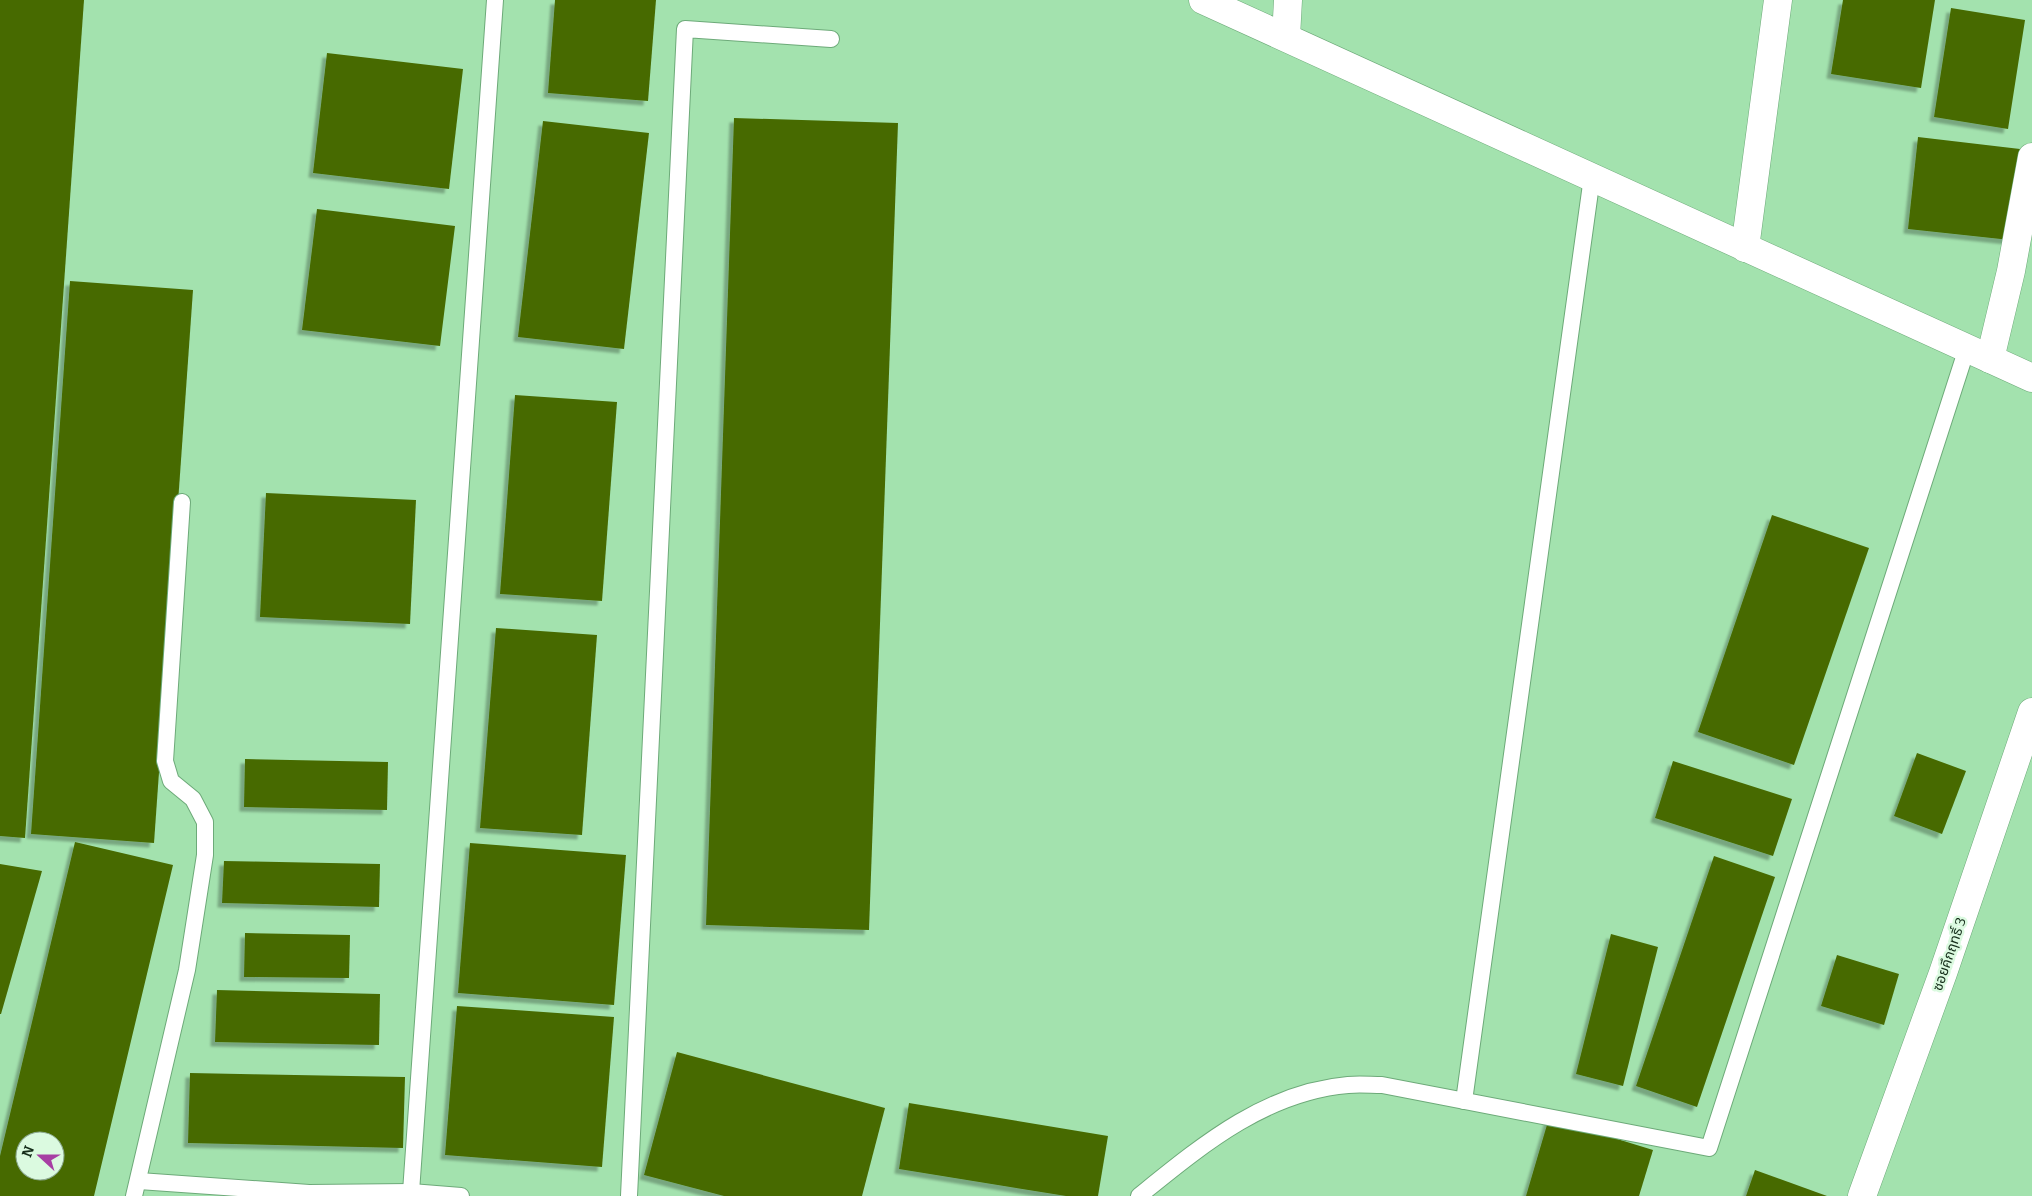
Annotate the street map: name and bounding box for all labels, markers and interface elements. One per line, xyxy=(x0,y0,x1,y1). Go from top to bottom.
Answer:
street label: ซอยคึกฤทธิ์ 3 xyxy=(1929,915,1970,993)
north arrow xyxy=(15,1131,65,1181)
text: N xyxy=(18,1143,38,1160)

